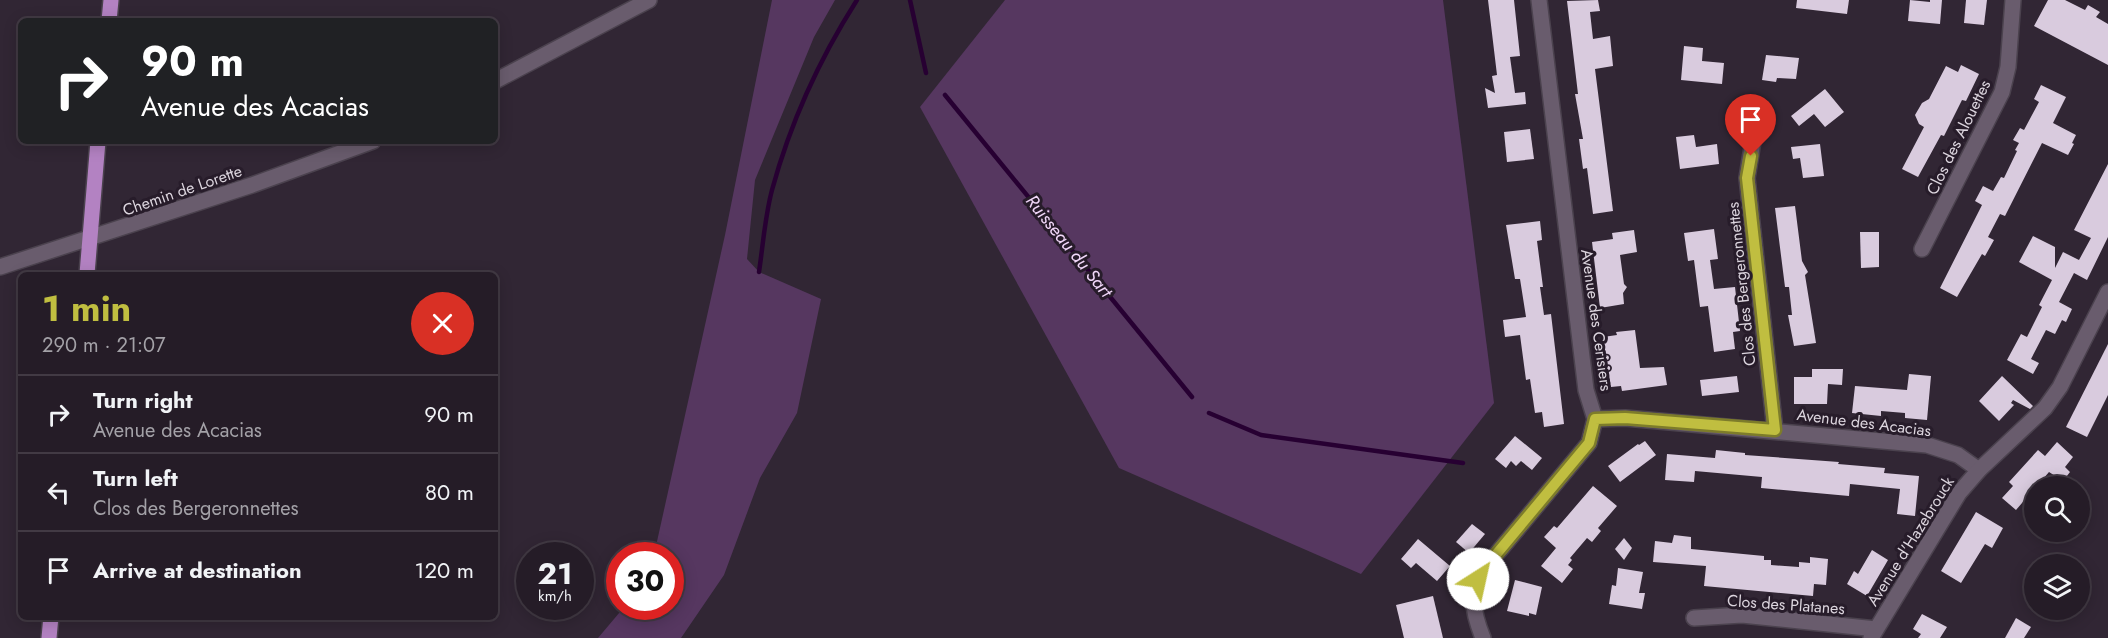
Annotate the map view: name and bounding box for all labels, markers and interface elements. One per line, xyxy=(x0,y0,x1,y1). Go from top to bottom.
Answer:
text: 90 m xyxy=(141,31,244,92)
icon: right xyxy=(42,42,120,120)
street label: Clos des Alouettes xyxy=(1921,76,1996,199)
text: Avenue des Acacias xyxy=(141,87,369,126)
pin xyxy=(1725,94,1776,156)
icon: arrive xyxy=(1734,103,1767,136)
street label: Chemin de Lorette xyxy=(119,159,245,222)
water label: Ruisseau du Sart xyxy=(1019,189,1120,304)
street label: Clos des Bergeronnettes xyxy=(1721,201,1762,367)
street label: Avenue des Cerisiers xyxy=(1575,248,1618,392)
text: 1 min xyxy=(42,282,131,334)
button: close xyxy=(411,292,474,355)
text: 290 m · 21:07 xyxy=(42,331,165,360)
text: Turn right xyxy=(93,384,193,416)
icon: right xyxy=(42,398,75,431)
text: 90 m xyxy=(424,398,474,430)
street label: Avenue des Acacias xyxy=(1795,403,1932,442)
text: Avenue des Acacias xyxy=(93,416,262,445)
text: Turn left xyxy=(93,462,178,494)
street label: Avenue d'Hazebrouck xyxy=(1861,471,1960,611)
icon: left xyxy=(42,476,75,509)
text: 80 m xyxy=(425,476,474,508)
map controls xyxy=(2024,476,2090,620)
button: search xyxy=(2024,476,2090,542)
text: Clos des Bergeronnettes xyxy=(93,494,299,523)
speed limit sign: 30 xyxy=(606,542,684,620)
position arrow xyxy=(1446,547,1510,611)
text: 21 xyxy=(538,552,572,595)
icon: arrive xyxy=(42,554,75,587)
text: Arrive at destination xyxy=(93,554,302,586)
text: 120 m xyxy=(415,554,474,586)
button: layers xyxy=(2024,554,2090,620)
text: km/h xyxy=(538,585,572,607)
street label: Clos des Platanes xyxy=(1726,589,1846,620)

